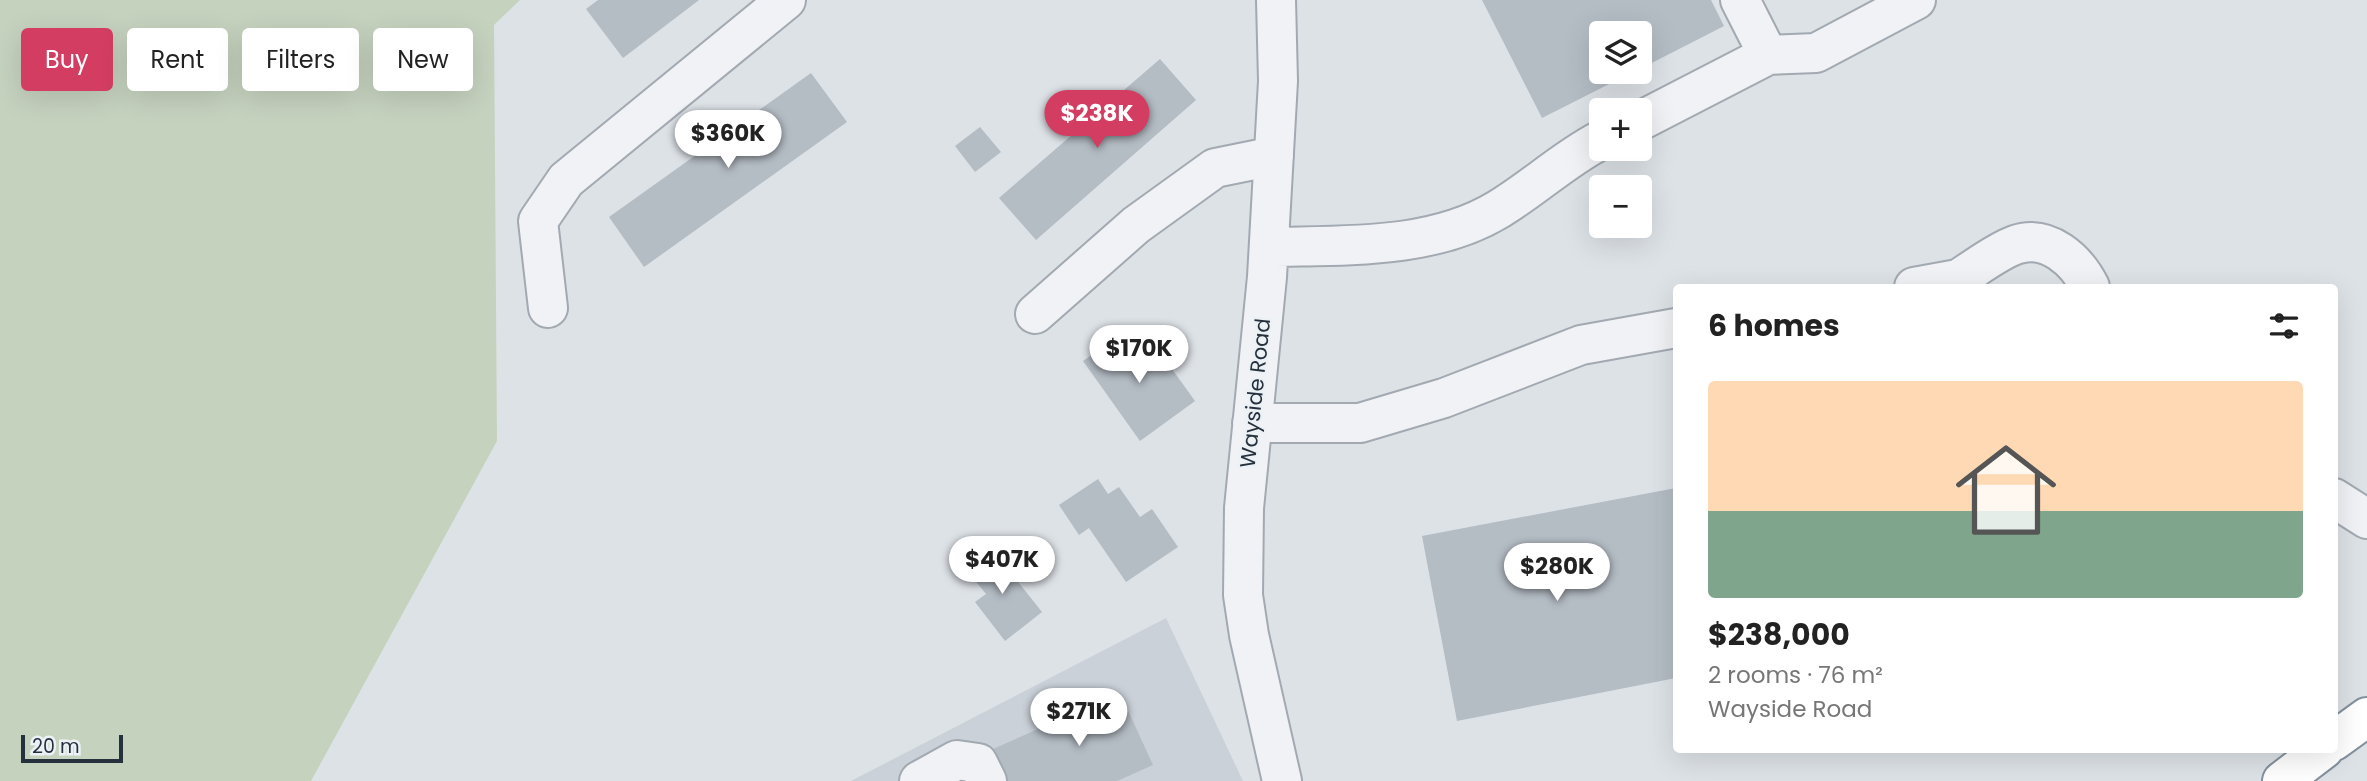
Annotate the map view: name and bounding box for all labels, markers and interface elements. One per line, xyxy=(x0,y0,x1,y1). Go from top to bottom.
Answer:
map controls xyxy=(1589,21,1652,238)
button: layers xyxy=(1589,21,1652,84)
chip: Buy xyxy=(21,28,113,91)
chip: Rent xyxy=(127,28,228,91)
chip: Filters xyxy=(242,28,359,91)
chip: New xyxy=(373,28,473,91)
pin: $238K xyxy=(1048,90,1146,150)
text: $238K xyxy=(1060,97,1134,129)
button: + xyxy=(1589,98,1652,161)
pin: $360K xyxy=(679,110,777,170)
text: $360K xyxy=(691,117,765,149)
button: − xyxy=(1589,175,1652,238)
text: 6 homes xyxy=(1708,304,1840,347)
icon: filters xyxy=(2265,307,2303,345)
street label: Wayside Road xyxy=(1233,317,1277,469)
pin: $170K xyxy=(1090,326,1188,385)
text: $170K xyxy=(1105,332,1173,364)
icon: home xyxy=(1943,427,2069,553)
pin: $407K xyxy=(953,536,1051,596)
text: $407K xyxy=(965,543,1039,575)
pin: $280K xyxy=(1508,544,1606,603)
text: $280K xyxy=(1520,550,1594,582)
text: $238,000 xyxy=(1708,613,1850,656)
text: 2 rooms · 76 m² xyxy=(1708,659,1883,691)
pin: $271K xyxy=(1030,688,1128,748)
text: Wayside Road xyxy=(1708,693,1872,725)
text: $271K xyxy=(1046,695,1112,727)
scale bar xyxy=(21,732,122,764)
text: 20 m xyxy=(32,733,80,760)

